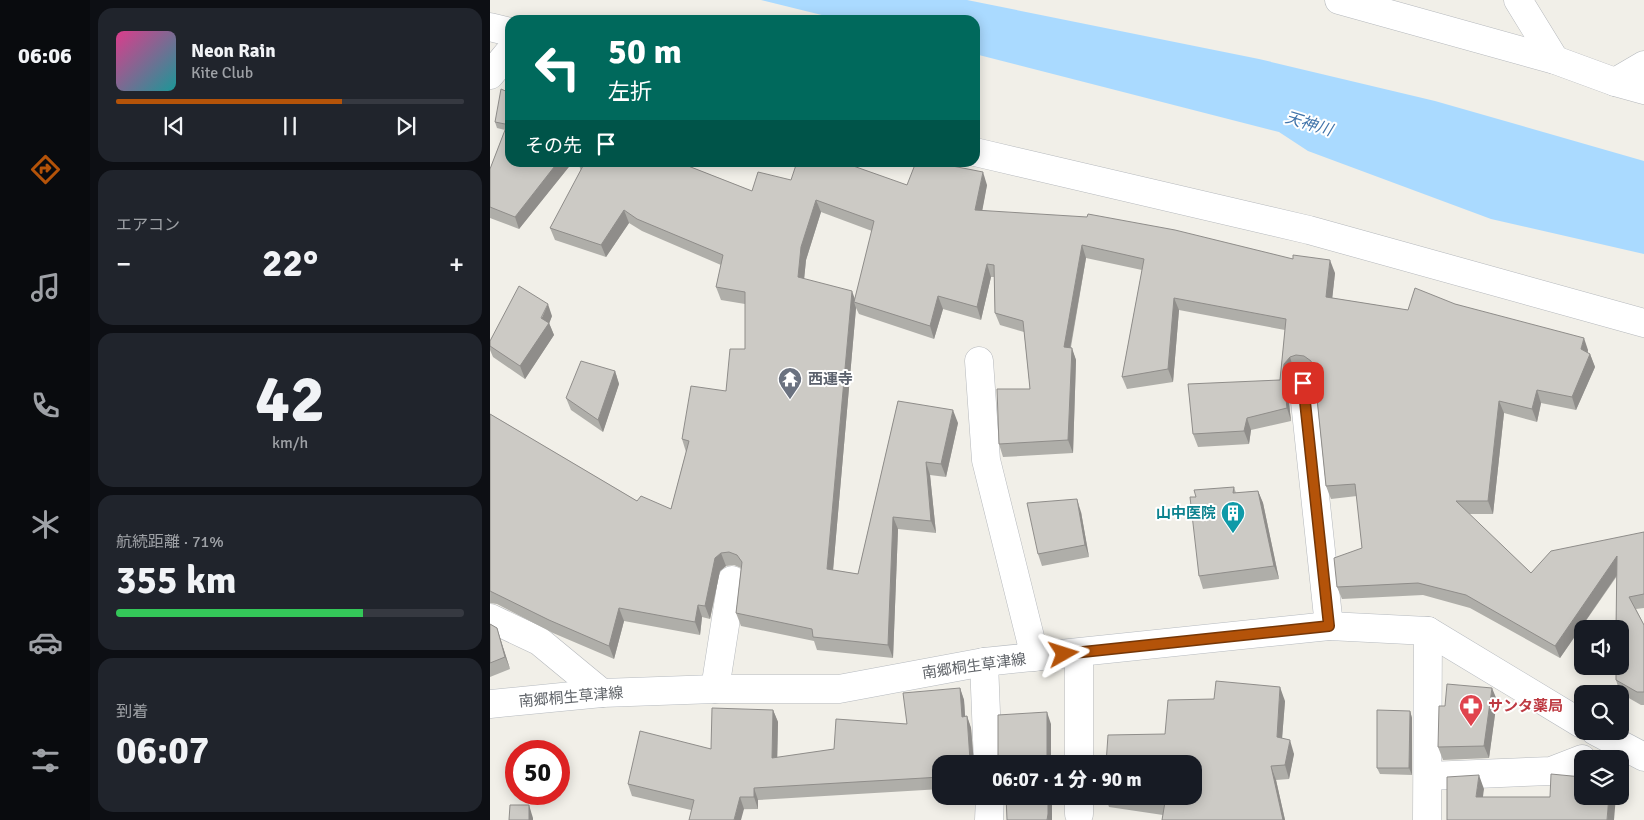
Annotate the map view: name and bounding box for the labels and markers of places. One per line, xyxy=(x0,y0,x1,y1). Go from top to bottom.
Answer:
pin xyxy=(1282,362,1324,404)
temple icon: 西運寺 xyxy=(777,366,803,400)
place label: 西運寺 xyxy=(808,370,853,388)
building icon: 山中医院 xyxy=(1220,500,1246,534)
place label: 山中医院 xyxy=(1156,504,1216,522)
pharmacy icon: サンタ薬局 xyxy=(1458,693,1484,727)
place label: サンタ薬局 xyxy=(1488,697,1563,715)

